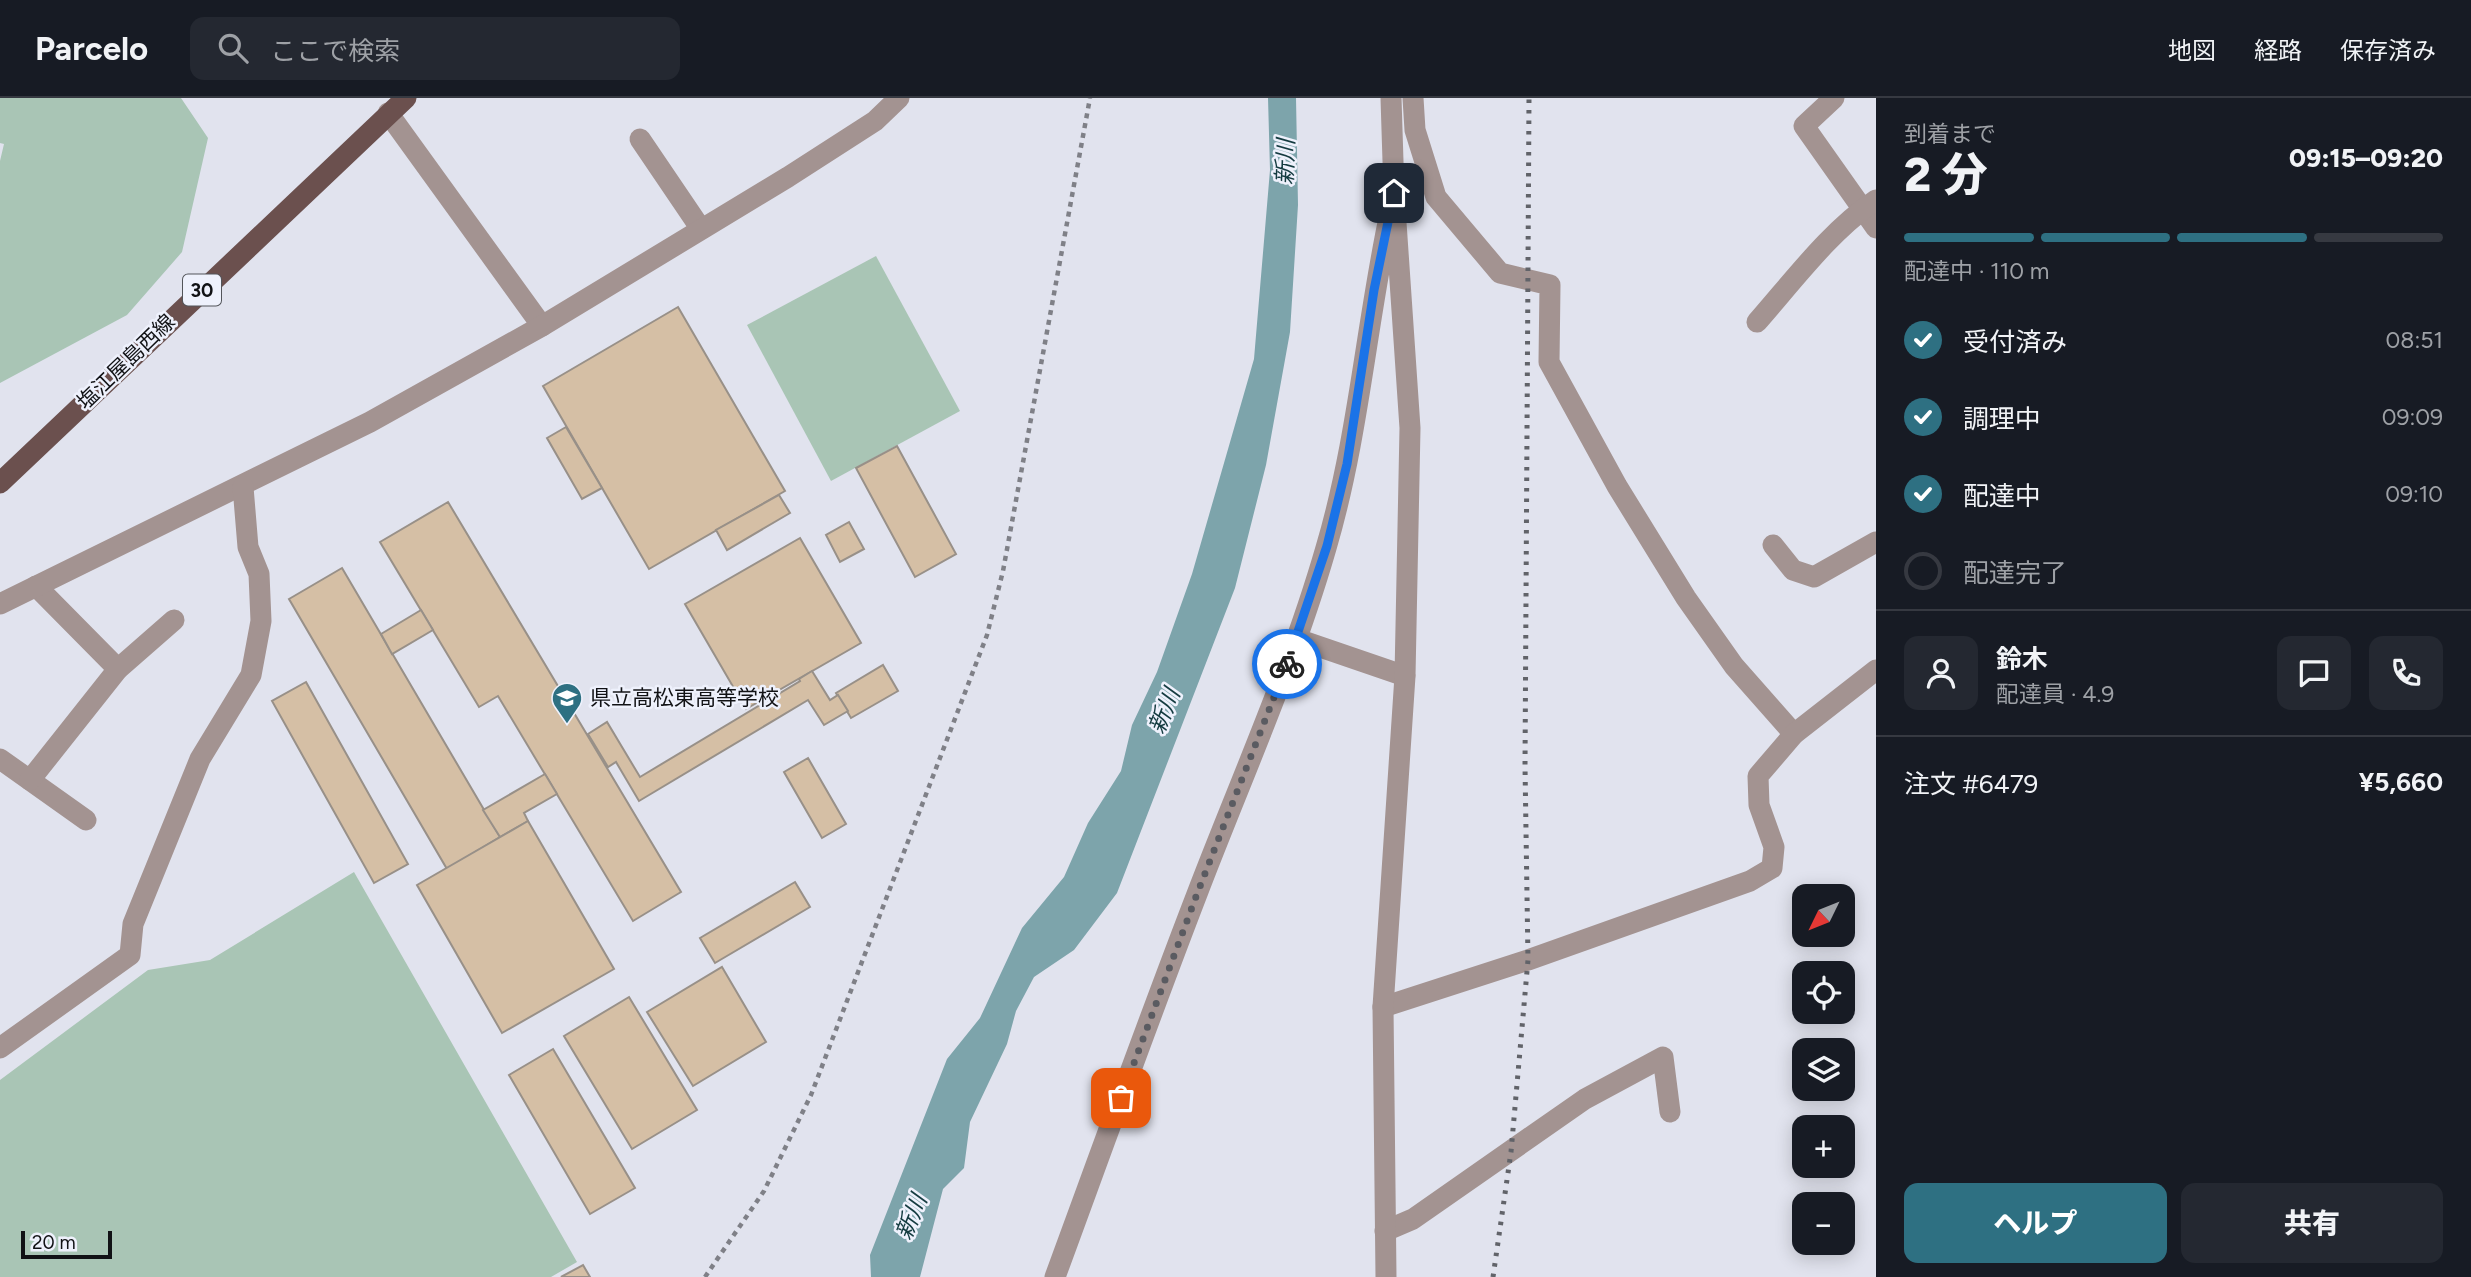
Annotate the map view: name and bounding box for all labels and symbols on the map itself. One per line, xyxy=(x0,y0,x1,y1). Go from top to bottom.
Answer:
water label: 新川 xyxy=(1270,136,1300,185)
pin xyxy=(1364,163,1424,223)
road number: 30 xyxy=(183,274,221,306)
street label: 塩江屋島西線 xyxy=(72,309,180,414)
courier xyxy=(1252,629,1322,699)
school or university icon: 県立高松東高等学校 xyxy=(550,681,584,725)
water label: 新川 xyxy=(1142,682,1187,738)
place label: 県立高松東高等学校 xyxy=(590,685,779,710)
north arrow xyxy=(1792,884,1855,947)
pin xyxy=(1091,1068,1151,1128)
water label: 新川 xyxy=(889,1188,934,1244)
scale bar xyxy=(21,1228,112,1260)

